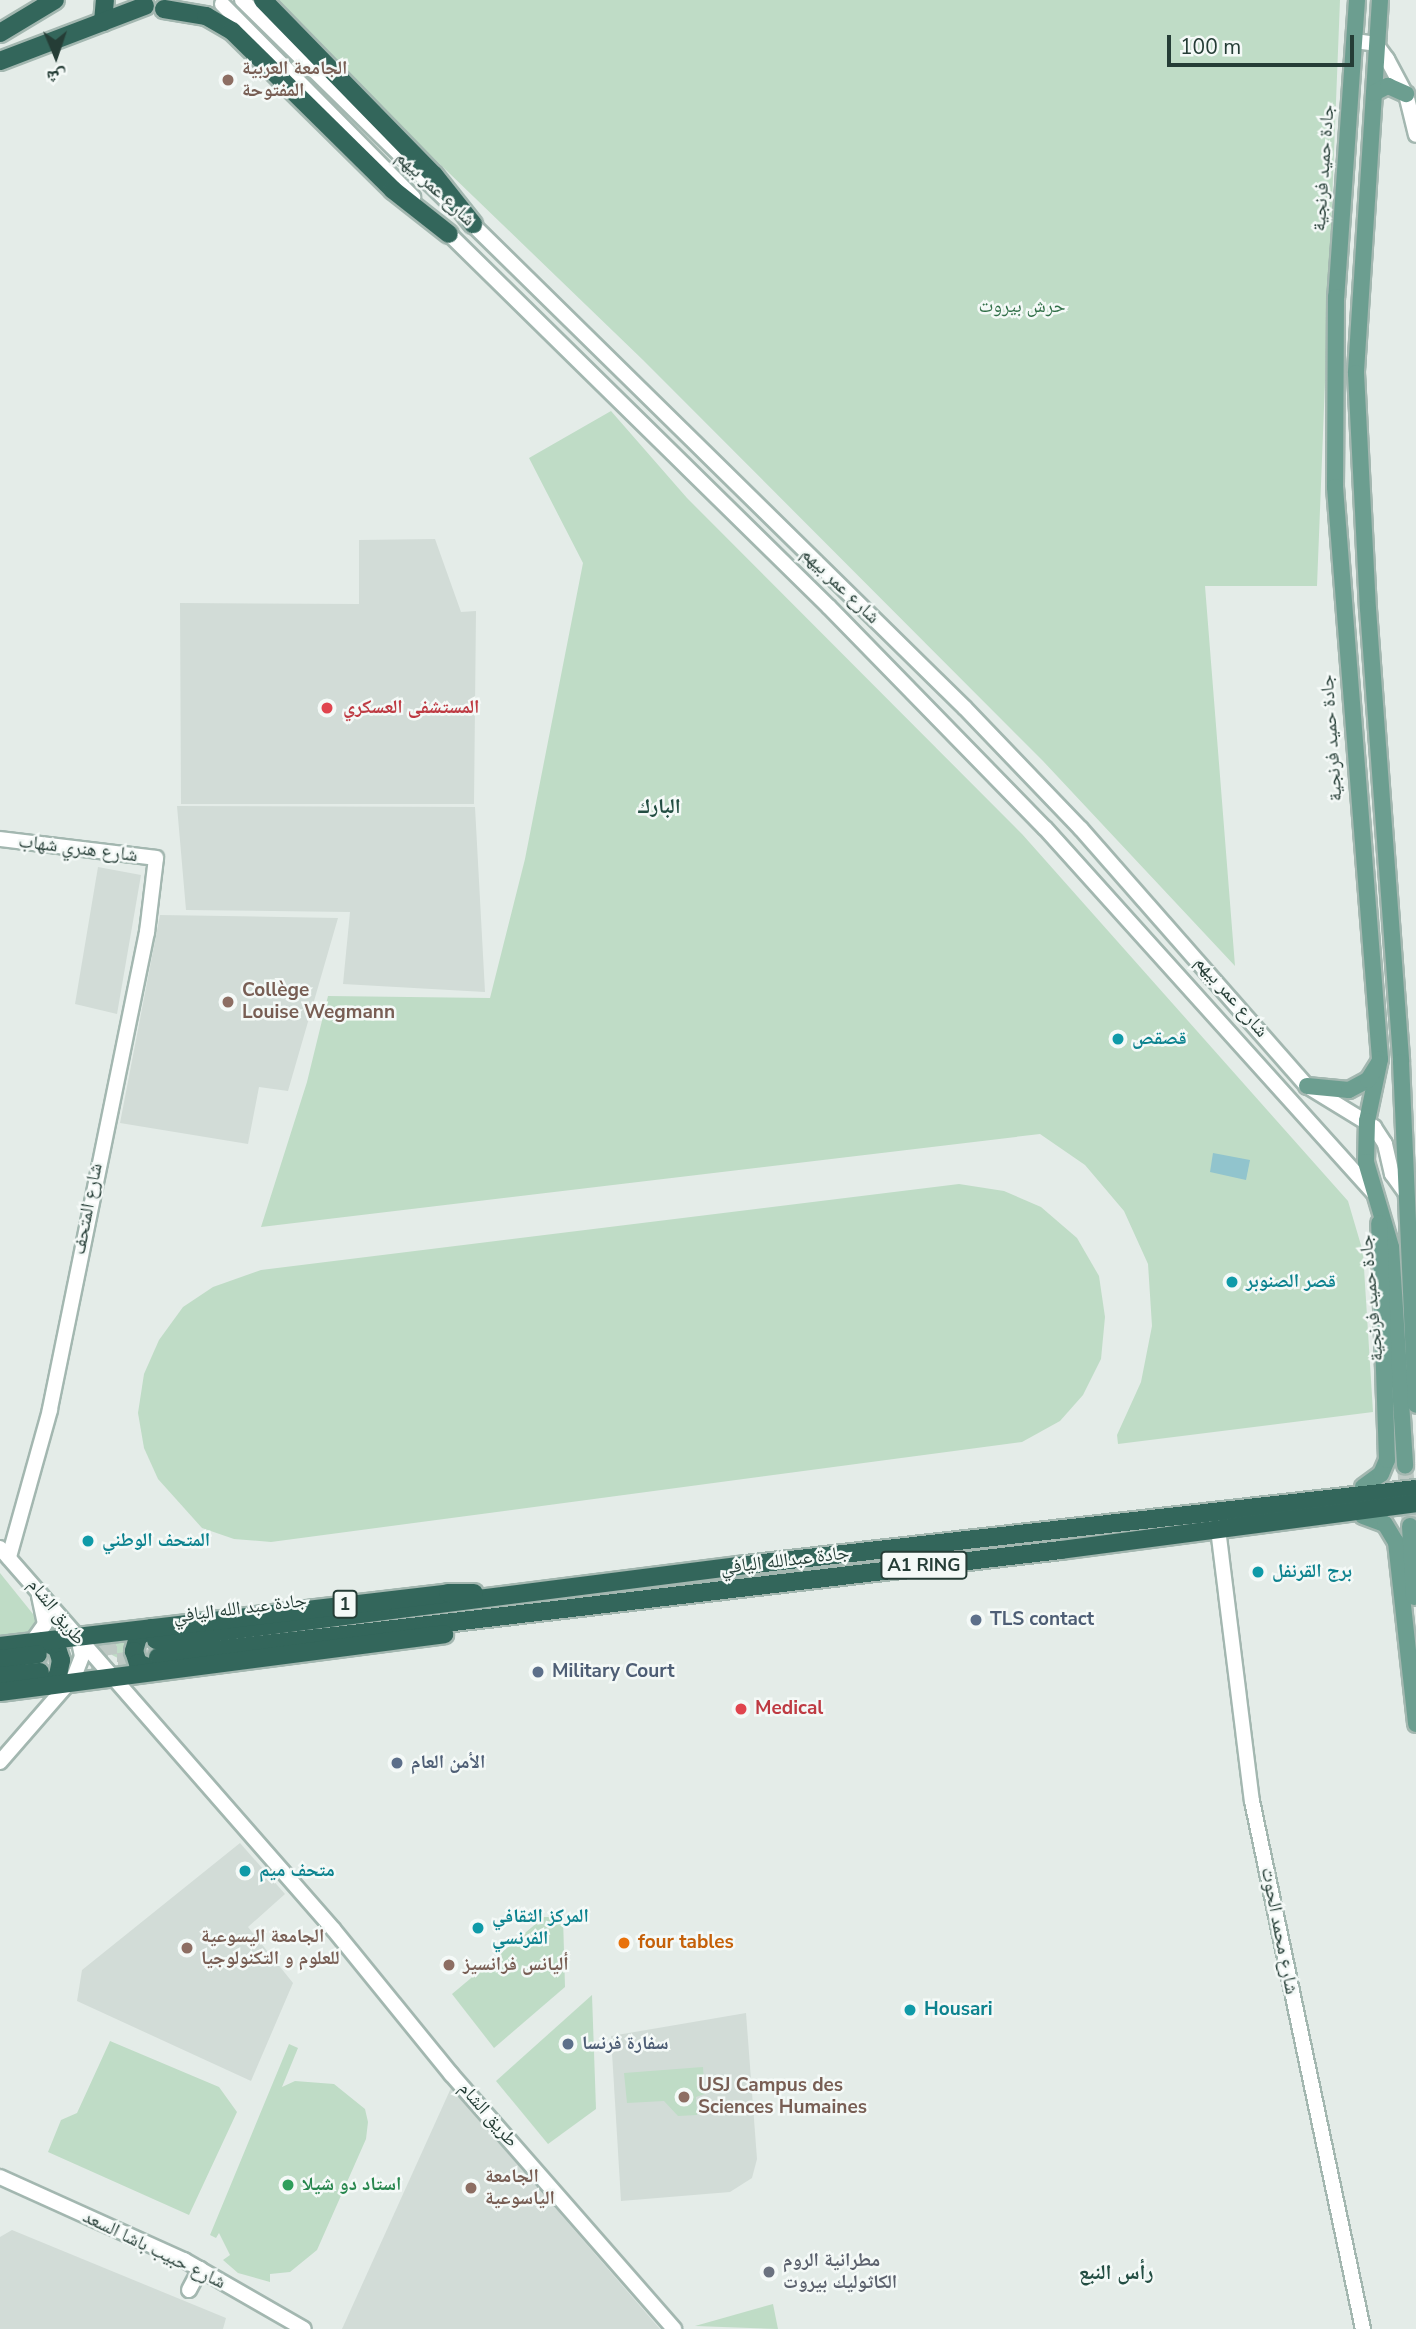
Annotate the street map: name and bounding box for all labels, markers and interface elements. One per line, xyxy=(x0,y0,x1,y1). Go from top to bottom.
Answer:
north arrow xyxy=(21,21,91,91)
scale bar xyxy=(1171,21,1358,65)
text: 100 m xyxy=(1180,33,1241,61)
place label: الجامعة العربية المفتوحة xyxy=(242,58,347,102)
text: ش xyxy=(46,64,67,90)
marker: الجامعة العربية المفتوحة xyxy=(220,72,236,88)
street label: جادة حميد فرنجية xyxy=(1308,104,1340,232)
street label: شارع عمر بيهم xyxy=(391,146,479,232)
park label: حرش بيروت xyxy=(978,296,1066,318)
street label: شارع عمر بيهم xyxy=(796,543,884,629)
street label: جادة حميد فرنجية xyxy=(1316,674,1348,802)
place label: المستشفى العسكري xyxy=(343,697,479,719)
marker: المستشفى العسكري xyxy=(317,698,337,718)
district label: البارك xyxy=(637,793,681,819)
street label: شارع هنري شهاب xyxy=(17,830,139,868)
street label: شارع عمر بيهم xyxy=(1189,952,1273,1042)
place label: Collège Louise Wegmann xyxy=(242,980,395,1024)
marker: Collège Louise Wegmann xyxy=(220,994,236,1010)
place label: قصقص xyxy=(1132,1028,1187,1050)
marker: قصقص xyxy=(1110,1031,1126,1047)
street label: شارع المتحف xyxy=(68,1161,108,1257)
street label: جادة حميد فرنجية xyxy=(1355,1234,1389,1362)
place label: قصر الصنوبر xyxy=(1246,1271,1336,1293)
marker: قصر الصنوبر xyxy=(1224,1274,1240,1290)
place label: المتحف الوطني xyxy=(102,1530,210,1552)
marker: المتحف الوطني xyxy=(80,1533,96,1549)
street label: جادة عبدالله اليافي xyxy=(719,1542,851,1580)
road number: A1 RING xyxy=(880,1550,968,1580)
place label: برج القرنفل xyxy=(1272,1561,1352,1583)
marker: برج القرنفل xyxy=(1250,1564,1266,1580)
street label: طريق الشام xyxy=(22,1574,90,1650)
street label: جادة عبد الله اليافي xyxy=(172,1589,308,1629)
road number: 1 xyxy=(331,1590,359,1618)
place label: TLS contact xyxy=(990,1609,1094,1631)
marker: TLS contact xyxy=(968,1612,984,1628)
place label: Military Court xyxy=(552,1661,675,1683)
marker: Military Court xyxy=(530,1664,546,1680)
place label: Medical xyxy=(755,1698,823,1720)
marker: Medical xyxy=(733,1701,749,1717)
place label: الأمن العام xyxy=(411,1752,485,1774)
marker: الأمن العام xyxy=(389,1755,405,1771)
place label: متحف ميم xyxy=(259,1860,335,1882)
marker: متحف ميم xyxy=(237,1863,253,1879)
street label: شارع محمد الحوت xyxy=(1256,1866,1302,1996)
place label: المركز الثقافي الفرنسي xyxy=(492,1906,589,1950)
marker: المركز الثقافي الفرنسي xyxy=(470,1920,486,1936)
place label: الجامعة اليسوعية للعلوم و التكنولوجيا xyxy=(201,1926,340,1970)
place label: four tables xyxy=(638,1932,734,1954)
marker: four tables xyxy=(616,1935,632,1951)
marker: الجامعة اليسوعية للعلوم و التكنولوجيا xyxy=(179,1940,195,1956)
place label: أليانس فرانسيز xyxy=(463,1954,569,1976)
marker: أليانس فرانسيز xyxy=(441,1957,457,1973)
place label: Housari xyxy=(924,1999,993,2021)
marker: Housari xyxy=(902,2002,918,2018)
place label: سفارة فرنسا xyxy=(582,2033,669,2055)
marker: سفارة فرنسا xyxy=(560,2036,576,2052)
place label: USJ Campus des Sciences Humaines xyxy=(698,2075,867,2119)
street label: طريق الشام xyxy=(453,2078,523,2152)
marker: USJ Campus des Sciences Humaines xyxy=(676,2089,692,2105)
place label: الجامعة الياسوعية xyxy=(485,2166,555,2210)
place label: استاد دو شيلا xyxy=(302,2174,401,2196)
marker: استاد دو شيلا xyxy=(280,2177,296,2193)
marker: الجامعة الياسوعية xyxy=(463,2180,479,2196)
street label: شارع حبيب باشا السعد xyxy=(79,2206,229,2294)
place label: مطرانية الروم الكاثوليك بيروت xyxy=(783,2250,897,2294)
district label: رأس النبع xyxy=(1079,2259,1153,2285)
marker: مطرانية الروم الكاثوليك بيروت xyxy=(761,2264,777,2280)

